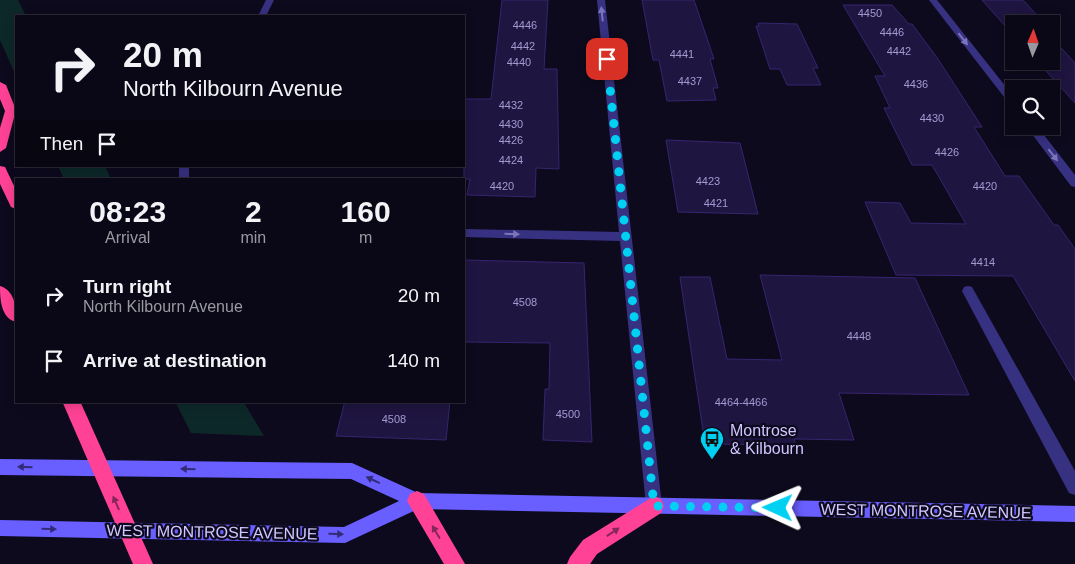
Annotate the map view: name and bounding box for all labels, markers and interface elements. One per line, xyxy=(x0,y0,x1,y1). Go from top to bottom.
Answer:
one-way arrow xyxy=(598,6,606,22)
house number: 4450 xyxy=(858,7,882,19)
north arrow xyxy=(1005,15,1060,70)
map controls xyxy=(1005,15,1060,135)
house number: 4446 xyxy=(513,19,537,31)
house number: 4446 xyxy=(880,26,904,38)
one-way arrow xyxy=(957,32,968,45)
icon: right xyxy=(40,35,105,100)
text: 20 m xyxy=(123,35,203,74)
pin xyxy=(586,38,628,80)
house number: 4442 xyxy=(511,40,535,52)
icon: arrive xyxy=(593,45,621,73)
house number: 4442 xyxy=(887,45,911,57)
house number: 4441 xyxy=(670,48,694,60)
house number: 4440 xyxy=(507,56,531,68)
house number: 4437 xyxy=(678,75,702,87)
text: North Kilbourn Avenue xyxy=(123,76,343,101)
house number: 4436 xyxy=(904,78,928,90)
button: search xyxy=(1005,80,1060,135)
house number: 4432 xyxy=(499,99,523,111)
house number: 4430 xyxy=(920,112,944,124)
house number: 4430 xyxy=(499,118,523,130)
icon: arrive xyxy=(93,130,121,158)
text: Then xyxy=(40,133,83,154)
house number: 4426 xyxy=(499,134,523,146)
house number: 4426 xyxy=(935,146,959,158)
one-way arrow xyxy=(1048,148,1058,162)
house number: 4424 xyxy=(499,154,523,166)
house number: 4423 xyxy=(696,175,720,187)
house number: 4420 xyxy=(490,180,514,192)
house number: 4420 xyxy=(973,180,997,192)
text: 08:23 xyxy=(89,195,166,228)
text: 2 xyxy=(245,195,262,228)
text: 160 xyxy=(341,195,391,228)
house number: 4421 xyxy=(704,197,728,209)
text: Arrival xyxy=(105,229,150,246)
text: min xyxy=(240,229,266,246)
text: m xyxy=(359,229,372,246)
one-way arrow xyxy=(505,231,521,239)
house number: 4414 xyxy=(971,256,995,268)
text: Turn right xyxy=(83,276,171,297)
icon: right xyxy=(40,282,68,310)
text: 20 m xyxy=(398,285,440,306)
house number: 4508 xyxy=(513,296,537,308)
text: North Kilbourn Avenue xyxy=(83,298,243,315)
house number: 4448 xyxy=(847,330,871,342)
icon: arrive xyxy=(40,347,68,375)
text: Arrive at destination xyxy=(83,350,267,371)
text: 140 m xyxy=(387,350,440,371)
house number: 4464-4466 xyxy=(715,396,767,408)
house number: 4500 xyxy=(556,408,580,420)
house number: 4508 xyxy=(382,413,406,425)
place label: Montrose & Kilbourn xyxy=(730,422,804,457)
bus stop icon: Montrose & Kilbourn xyxy=(699,426,725,460)
one-way arrow xyxy=(17,463,33,471)
one-way arrow xyxy=(179,465,195,473)
one-way arrow xyxy=(366,476,380,484)
position arrow xyxy=(751,481,803,533)
one-way arrow xyxy=(111,496,119,510)
street label: WEST MONTROSE AVENUE xyxy=(820,501,1032,521)
street label: WEST MONTROSE AVENUE xyxy=(106,522,318,542)
one-way arrow xyxy=(41,525,57,533)
one-way arrow xyxy=(431,526,440,539)
one-way arrow xyxy=(607,527,620,537)
one-way arrow xyxy=(329,530,345,538)

